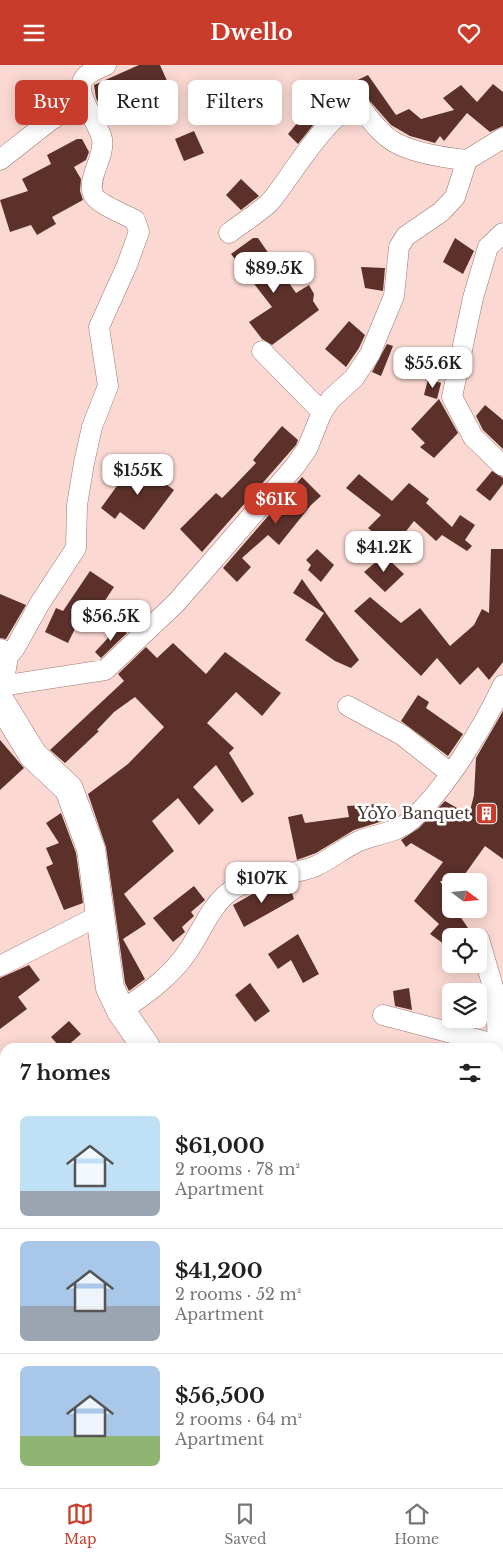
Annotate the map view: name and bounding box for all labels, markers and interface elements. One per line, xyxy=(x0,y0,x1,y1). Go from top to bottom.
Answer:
icon: menu xyxy=(20,19,48,47)
text: Dwello xyxy=(210,19,293,46)
icon: heart xyxy=(455,19,483,47)
chip: Buy xyxy=(15,80,88,125)
chip: Rent xyxy=(98,80,178,125)
chip: Filters xyxy=(188,80,282,125)
chip: New xyxy=(292,80,369,125)
pin: $89.5K xyxy=(233,251,315,294)
text: $89.5K xyxy=(245,258,303,278)
pin: $55.6K xyxy=(392,347,474,389)
text: $55.6K xyxy=(404,353,462,373)
pin: $155K xyxy=(103,453,173,496)
text: $155K xyxy=(113,460,163,480)
pin: $61K xyxy=(246,483,306,525)
text: $61K xyxy=(255,489,297,509)
pin: $41.2K xyxy=(343,531,425,573)
text: $41.2K xyxy=(356,537,412,557)
pin: $56.5K xyxy=(70,599,152,642)
text: $56.5K xyxy=(82,606,140,626)
building icon: YoYo Banquet xyxy=(474,801,498,825)
place label: YoYo Banquet xyxy=(356,803,470,823)
pin: $107K xyxy=(227,861,297,904)
text: $107K xyxy=(237,868,287,888)
north arrow xyxy=(442,873,488,917)
map controls xyxy=(442,873,487,1028)
button: locate xyxy=(442,928,487,973)
button: layers xyxy=(442,983,487,1028)
icon: filters xyxy=(456,1059,484,1087)
text: 7 homes xyxy=(20,1060,111,1086)
text: $61,000 xyxy=(175,1133,264,1159)
icon: home xyxy=(60,1136,120,1196)
text: 2 rooms · 78 m² xyxy=(175,1159,300,1179)
text: Apartment xyxy=(175,1179,264,1199)
text: $41,200 xyxy=(175,1258,263,1284)
icon: home xyxy=(60,1261,120,1321)
text: 2 rooms · 52 m² xyxy=(175,1284,301,1304)
text: Apartment xyxy=(175,1304,264,1324)
text: $56,500 xyxy=(175,1383,265,1409)
icon: home xyxy=(60,1386,120,1446)
text: 2 rooms · 64 m² xyxy=(175,1409,302,1429)
text: Apartment xyxy=(175,1429,264,1449)
tab: Map xyxy=(64,1500,96,1548)
tab: Saved xyxy=(224,1500,266,1548)
tab: Home xyxy=(394,1500,439,1548)

